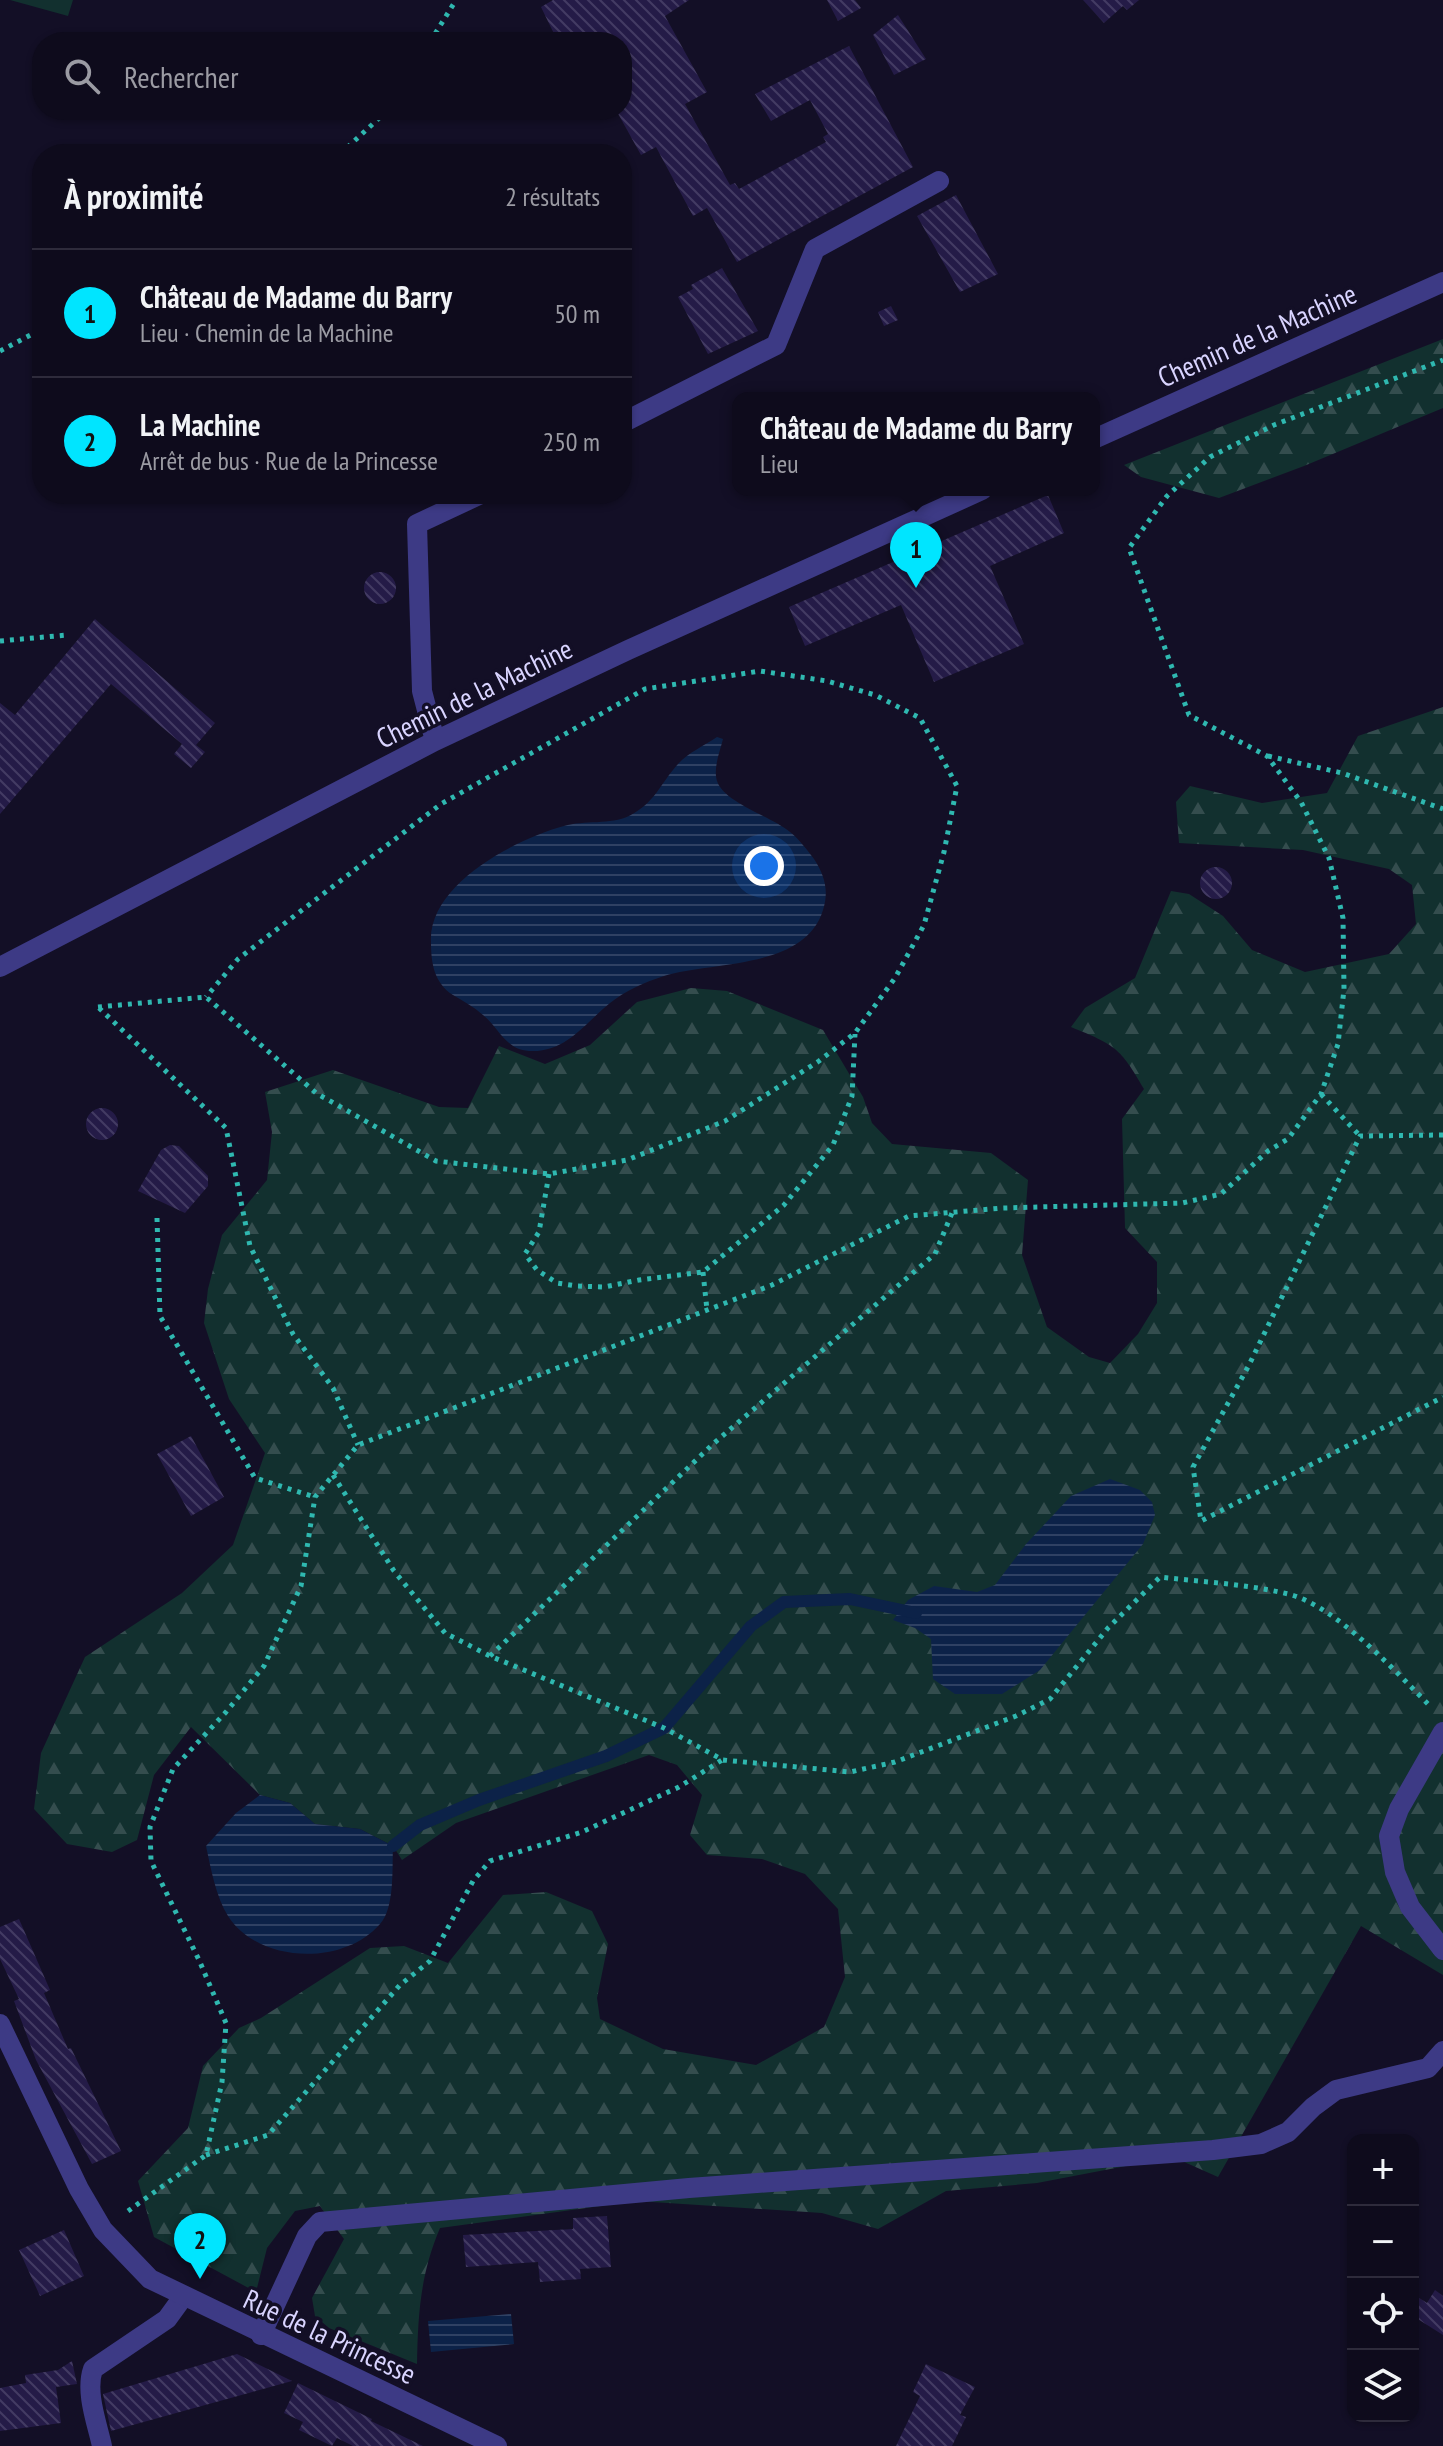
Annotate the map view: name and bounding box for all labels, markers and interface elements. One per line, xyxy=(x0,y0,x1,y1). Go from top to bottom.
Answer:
search box xyxy=(32,32,632,120)
icon: search xyxy=(60,54,104,98)
text: Rechercher xyxy=(124,57,238,96)
text: À proximité xyxy=(64,174,204,218)
text: 2 résultats xyxy=(505,180,600,213)
street label: Chemin de la Machine xyxy=(1152,275,1362,395)
text: Château de Madame du Barry xyxy=(140,277,452,316)
text: 1 xyxy=(84,297,96,330)
text: 50 m xyxy=(554,297,600,330)
text: Lieu · Chemin de la Machine xyxy=(140,316,394,349)
popup xyxy=(732,392,1100,496)
text: La Machine xyxy=(140,405,261,444)
text: Château de Madame du Barry xyxy=(760,408,1072,447)
text: 2 xyxy=(84,425,96,458)
text: 250 m xyxy=(542,425,600,458)
text: Arrêt de bus · Rue de la Princesse xyxy=(140,444,438,477)
text: Lieu xyxy=(760,447,799,480)
pin: 1 xyxy=(890,522,942,588)
street label: Chemin de la Machine xyxy=(370,630,578,756)
your location xyxy=(744,846,784,886)
map controls xyxy=(1347,2134,1419,2422)
button: + xyxy=(1347,2134,1419,2206)
button: − xyxy=(1347,2206,1419,2278)
pin: 2 xyxy=(174,2213,226,2279)
button: locate xyxy=(1347,2278,1419,2350)
street label: Rue de la Princesse xyxy=(238,2280,422,2392)
button: layers xyxy=(1347,2350,1419,2422)

